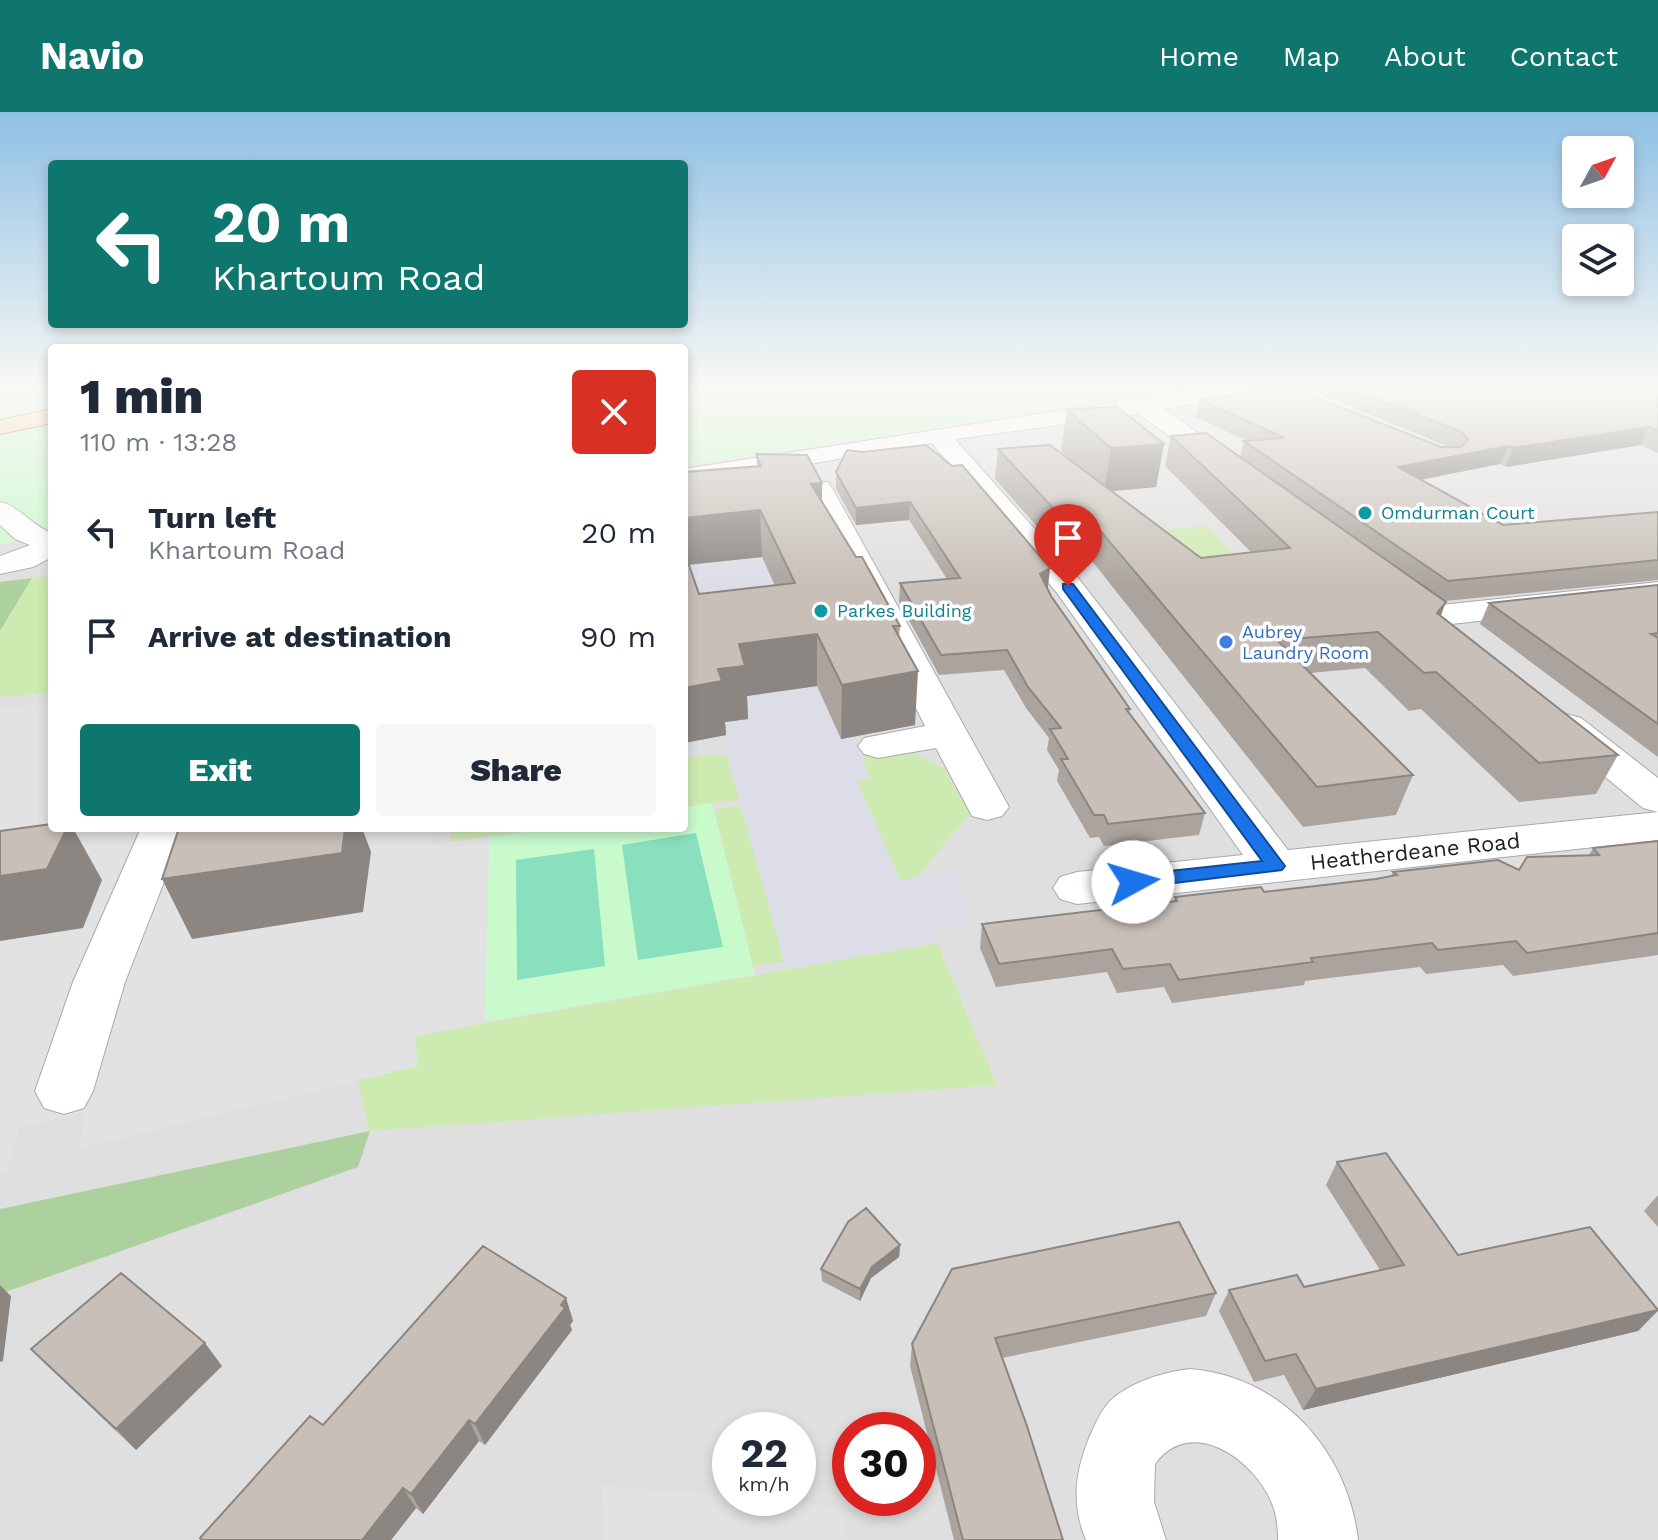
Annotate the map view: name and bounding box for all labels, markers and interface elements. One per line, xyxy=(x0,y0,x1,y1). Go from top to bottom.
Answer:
text: Navio xyxy=(40,34,144,78)
text: Home xyxy=(1159,40,1239,73)
text: Map xyxy=(1283,40,1340,73)
text: About xyxy=(1384,40,1466,73)
text: Contact xyxy=(1510,40,1618,73)
north arrow xyxy=(1562,136,1634,208)
map controls xyxy=(1562,136,1634,296)
text: 20 m xyxy=(212,190,350,256)
icon: left xyxy=(80,192,184,296)
button: layers xyxy=(1562,224,1634,296)
text: Khartoum Road xyxy=(212,257,485,299)
text: 1 min xyxy=(80,368,203,425)
button: close xyxy=(572,370,656,454)
text: 110 m · 13:28 xyxy=(80,427,237,457)
text: Turn left xyxy=(148,500,276,535)
place label: Omdurman Court xyxy=(1381,502,1535,523)
pin xyxy=(1034,504,1102,586)
marker: Omdurman Court xyxy=(1356,504,1374,522)
icon: left xyxy=(80,510,124,554)
text: 20 m xyxy=(581,515,656,550)
icon: arrive xyxy=(1046,516,1090,560)
text: Khartoum Road xyxy=(148,535,345,565)
place label: Parkes Building xyxy=(837,600,972,621)
marker: Parkes Building xyxy=(812,602,830,620)
icon: arrive xyxy=(80,614,124,658)
text: Arrive at destination xyxy=(148,619,452,654)
text: 90 m xyxy=(580,619,656,654)
place label: Aubrey Laundry Room xyxy=(1242,621,1369,663)
marker: Aubrey Laundry Room xyxy=(1217,633,1235,651)
button: Exit xyxy=(80,724,360,816)
button: Share xyxy=(376,724,656,816)
street label: Heatherdeane Road xyxy=(1309,828,1521,875)
position arrow xyxy=(1091,840,1175,924)
speed limit sign: 30 xyxy=(832,1412,936,1516)
text: 22 xyxy=(740,1430,788,1477)
text: km/h xyxy=(738,1472,790,1496)

